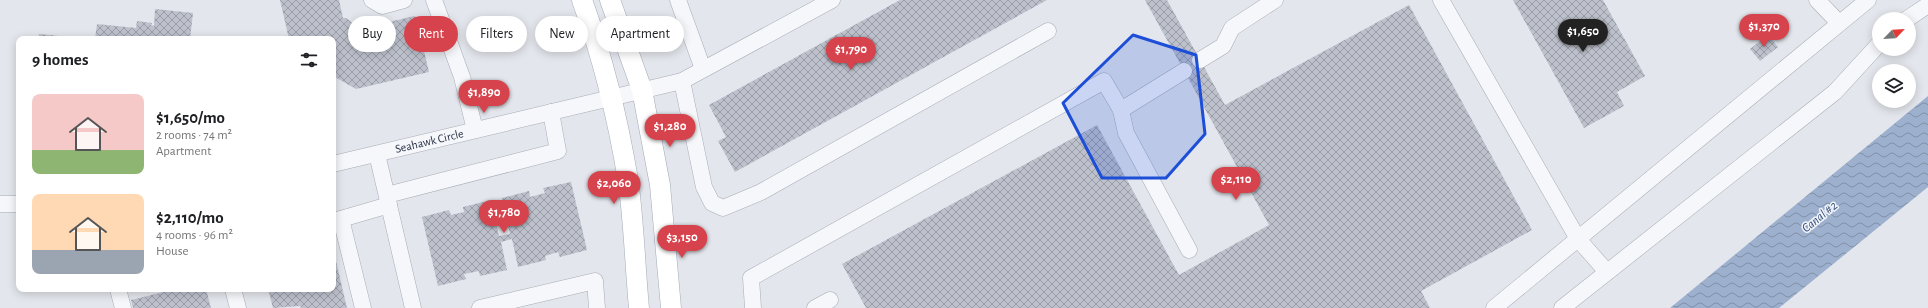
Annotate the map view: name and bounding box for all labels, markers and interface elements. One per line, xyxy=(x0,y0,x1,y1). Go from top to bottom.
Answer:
north arrow xyxy=(1872,12,1916,56)
map controls xyxy=(1872,12,1916,108)
pin: $1,370 xyxy=(1731,14,1797,48)
chip: Buy xyxy=(348,16,396,52)
chip: Rent xyxy=(404,16,458,52)
chip: Filters xyxy=(466,16,527,52)
chip: New xyxy=(535,16,588,52)
chip: Apartment xyxy=(596,16,684,52)
pin: $1,650 xyxy=(1550,19,1616,53)
text: $1,370 xyxy=(1748,20,1780,33)
text: $1,650 xyxy=(1567,25,1599,38)
pin: $1,790 xyxy=(818,37,884,71)
text: $1,790 xyxy=(835,43,867,56)
icon: filters xyxy=(298,49,320,71)
text: 9 homes xyxy=(32,51,88,68)
button: layers xyxy=(1872,64,1916,108)
pin: $1,890 xyxy=(451,80,517,114)
text: $1,890 xyxy=(468,86,500,99)
text: $1,650/mo xyxy=(156,109,225,126)
icon: home xyxy=(64,110,112,158)
pin: $1,280 xyxy=(637,114,703,148)
text: $1,280 xyxy=(654,120,686,133)
street label: Seahawk Circle xyxy=(394,127,465,155)
text: 2 rooms · 74 m² xyxy=(156,129,232,142)
text: Apartment xyxy=(156,145,211,158)
pin: $2,110 xyxy=(1203,167,1269,201)
pin: $2,060 xyxy=(581,171,647,205)
text: $2,110 xyxy=(1220,173,1252,186)
text: $2,060 xyxy=(597,177,631,190)
water label: Canal #2 xyxy=(1800,199,1840,235)
pin: $1,780 xyxy=(471,200,537,234)
text: $1,780 xyxy=(488,206,520,219)
text: $2,110/mo xyxy=(156,209,224,226)
icon: home xyxy=(64,210,112,258)
pin: $3,150 xyxy=(649,225,715,259)
text: 4 rooms · 96 m² xyxy=(156,229,233,242)
text: $3,150 xyxy=(666,231,698,244)
text: House xyxy=(156,245,188,258)

